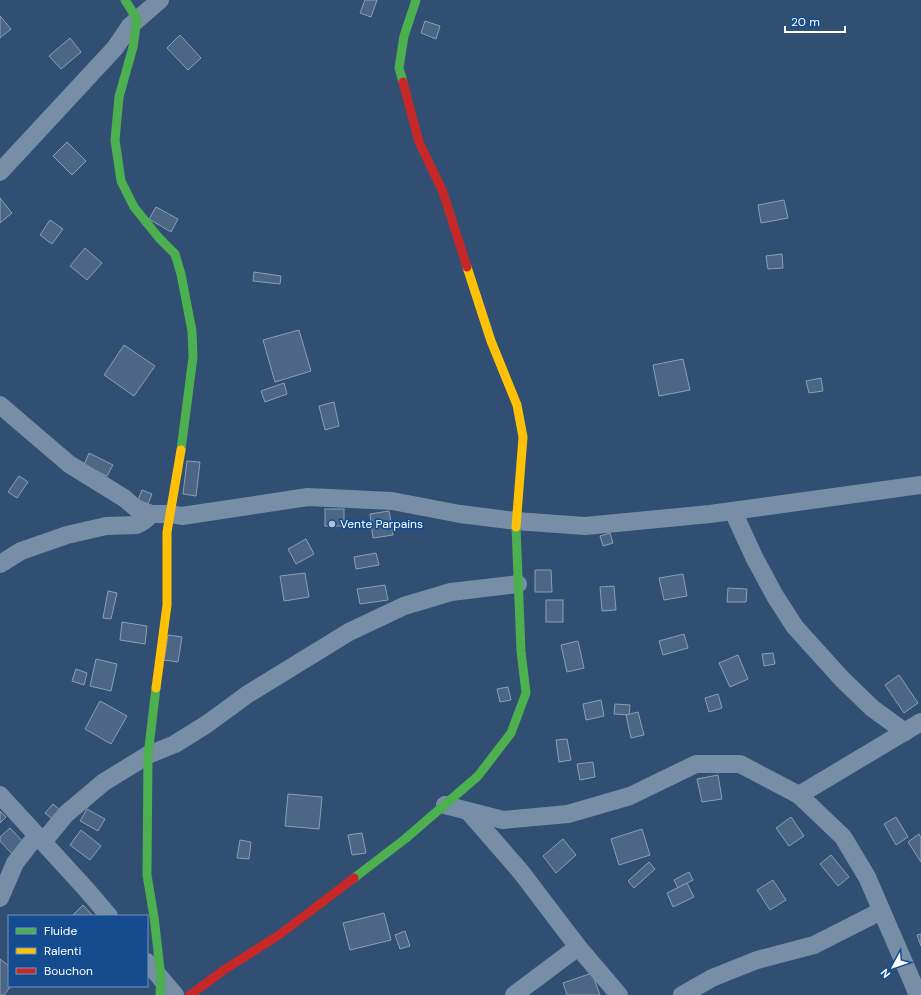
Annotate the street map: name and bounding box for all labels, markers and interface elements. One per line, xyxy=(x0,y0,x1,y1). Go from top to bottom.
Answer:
scale bar xyxy=(785,8,845,34)
text: 20 m xyxy=(791,14,820,30)
place label: Vente Parpains xyxy=(340,516,423,532)
marker: Vente Parpains xyxy=(327,519,337,529)
legend xyxy=(8,915,148,987)
text: Fluide xyxy=(44,923,77,939)
text: Ralenti xyxy=(44,943,82,959)
north arrow xyxy=(873,947,913,987)
text: Bouchon xyxy=(44,963,93,979)
text: N xyxy=(877,966,893,981)

